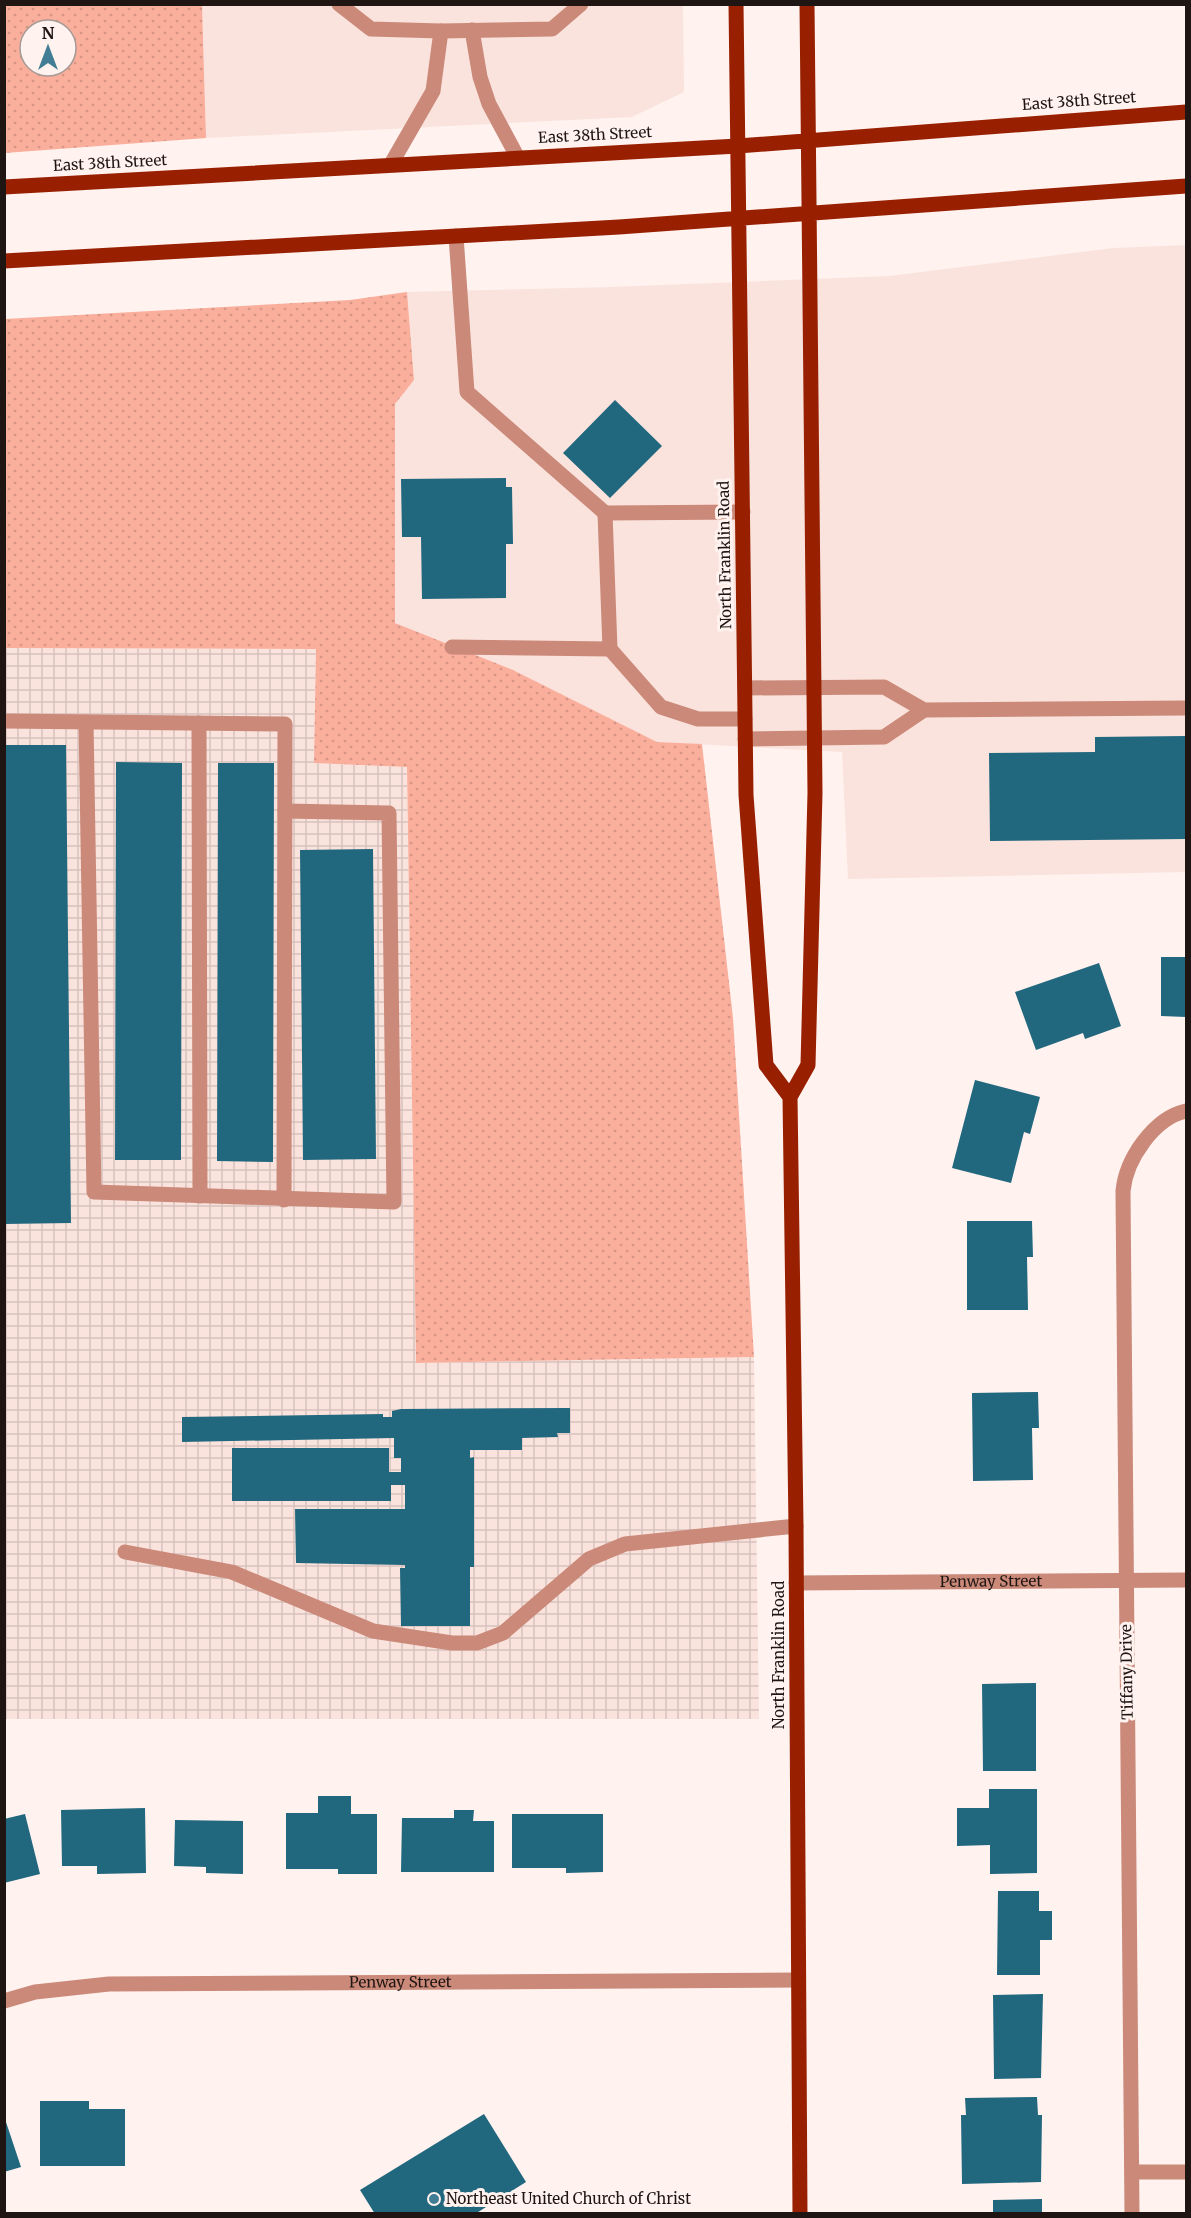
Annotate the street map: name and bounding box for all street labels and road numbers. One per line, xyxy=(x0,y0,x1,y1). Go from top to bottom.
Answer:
street label: East 38th Street xyxy=(1021,87,1137,114)
street label: East 38th Street xyxy=(537,122,653,147)
street label: East 38th Street xyxy=(52,150,168,175)
street label: North Franklin Road xyxy=(714,481,735,629)
street label: Penway Street xyxy=(940,1571,1042,1591)
street label: North Franklin Road xyxy=(769,1581,788,1729)
street label: Tiffany Drive xyxy=(1116,1624,1137,1720)
street label: Penway Street xyxy=(349,1972,452,1992)

